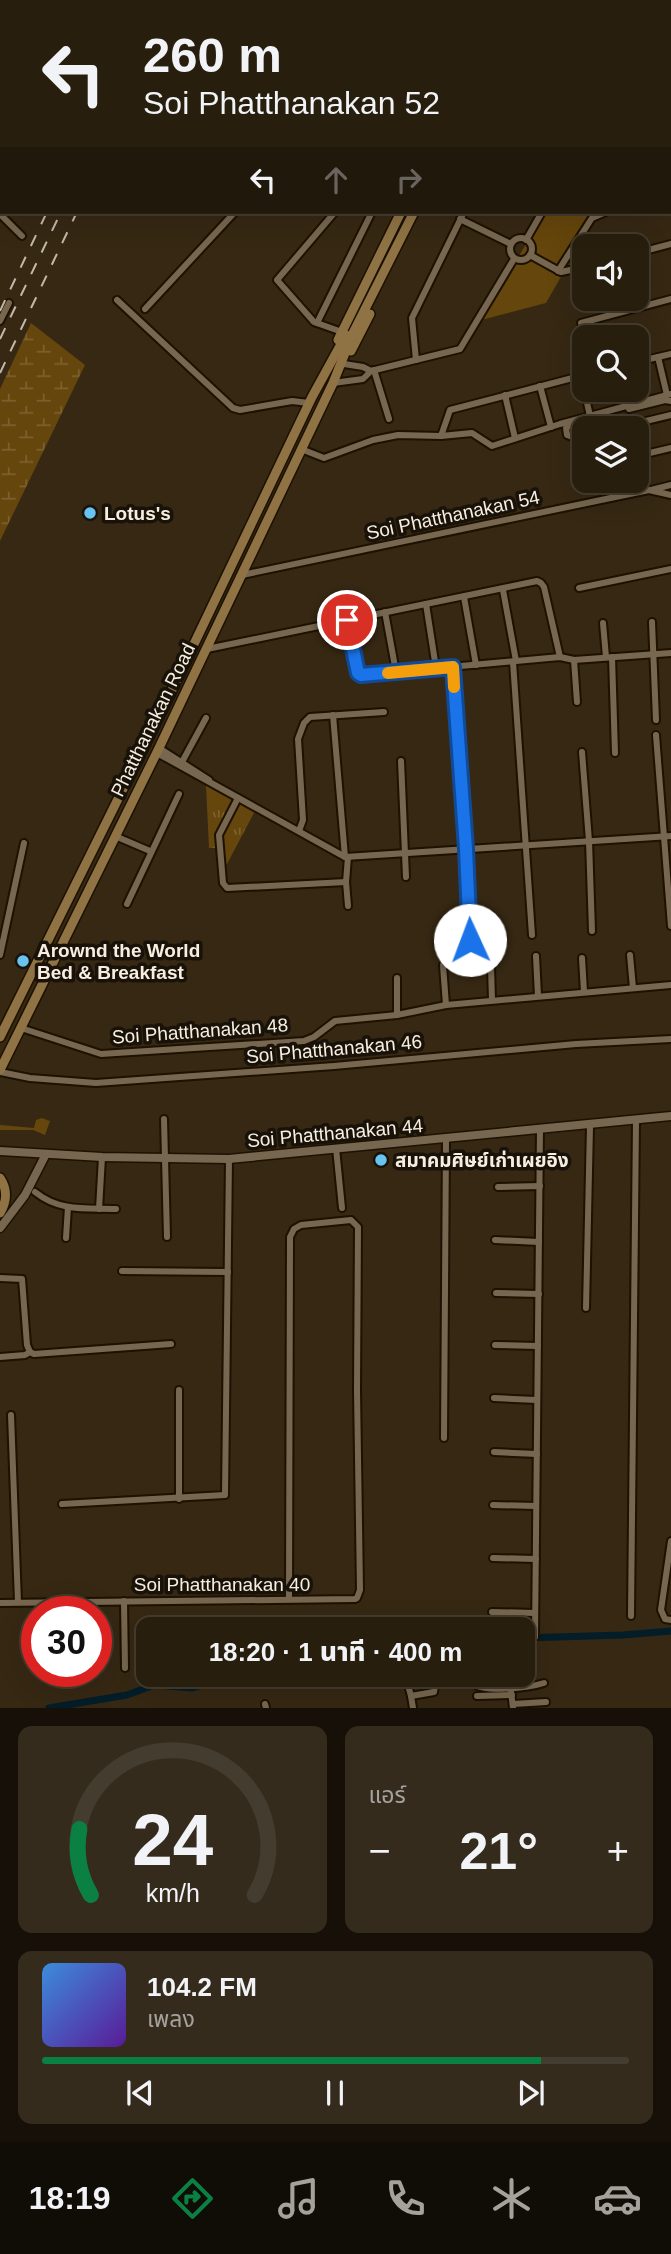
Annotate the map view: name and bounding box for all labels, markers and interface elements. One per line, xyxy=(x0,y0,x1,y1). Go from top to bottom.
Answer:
icon: left xyxy=(28,28,119,119)
text: 260 m xyxy=(143,28,282,82)
text: Soi Phatthanakan 52 xyxy=(143,85,440,121)
icon: left xyxy=(244,161,282,199)
icon: ahead xyxy=(317,161,355,199)
icon: right xyxy=(390,161,428,199)
map controls xyxy=(572,234,649,493)
button: sound xyxy=(572,234,649,311)
button: search xyxy=(572,325,649,402)
button: layers xyxy=(572,416,649,493)
street label: Soi Phatthanakan 54 xyxy=(365,486,542,544)
place label: Lotus's xyxy=(104,503,171,524)
marker: Lotus's xyxy=(82,505,98,521)
pin xyxy=(317,590,377,650)
icon: arrive xyxy=(328,601,366,639)
street label: Phatthanakan Road xyxy=(107,640,199,800)
position arrow xyxy=(433,903,507,977)
place label: Arownd the World Bed & Breakfast xyxy=(37,940,200,983)
marker: Arownd the World Bed & Breakfast xyxy=(15,953,31,969)
street label: Soi Phatthanakan 48 xyxy=(111,1014,289,1048)
street label: Soi Phatthanakan 46 xyxy=(245,1031,423,1067)
street label: Soi Phatthanakan 44 xyxy=(246,1115,424,1151)
place label: สมาคมศิษย์เก่าเผยอิง xyxy=(395,1150,569,1171)
marker: สมาคมศิษย์เก่าเผยอิง xyxy=(373,1152,389,1168)
street label: Soi Phatthanakan 40 xyxy=(134,1574,310,1595)
speed limit sign: 30 xyxy=(21,1596,112,1687)
text: 18:20 · 1 นาที · 400 m xyxy=(209,1637,462,1667)
text: แอร์ xyxy=(369,1782,406,1808)
text: 24 xyxy=(132,1800,213,1881)
text: 21° xyxy=(459,1822,538,1880)
text: − xyxy=(369,1830,391,1872)
text: + xyxy=(607,1830,629,1872)
text: km/h xyxy=(145,1879,199,1907)
text: 104.2 FM xyxy=(147,1972,257,2002)
text: เพลง xyxy=(147,2006,195,2032)
icon: previous xyxy=(121,2074,159,2112)
icon: pause xyxy=(316,2074,354,2112)
icon: next xyxy=(512,2074,550,2112)
icon: directions xyxy=(168,2174,217,2223)
icon: music xyxy=(274,2174,323,2223)
icon: phone xyxy=(381,2174,430,2223)
icon: climate xyxy=(487,2174,536,2223)
icon: car xyxy=(593,2174,642,2223)
text: 18:19 xyxy=(29,2180,111,2216)

